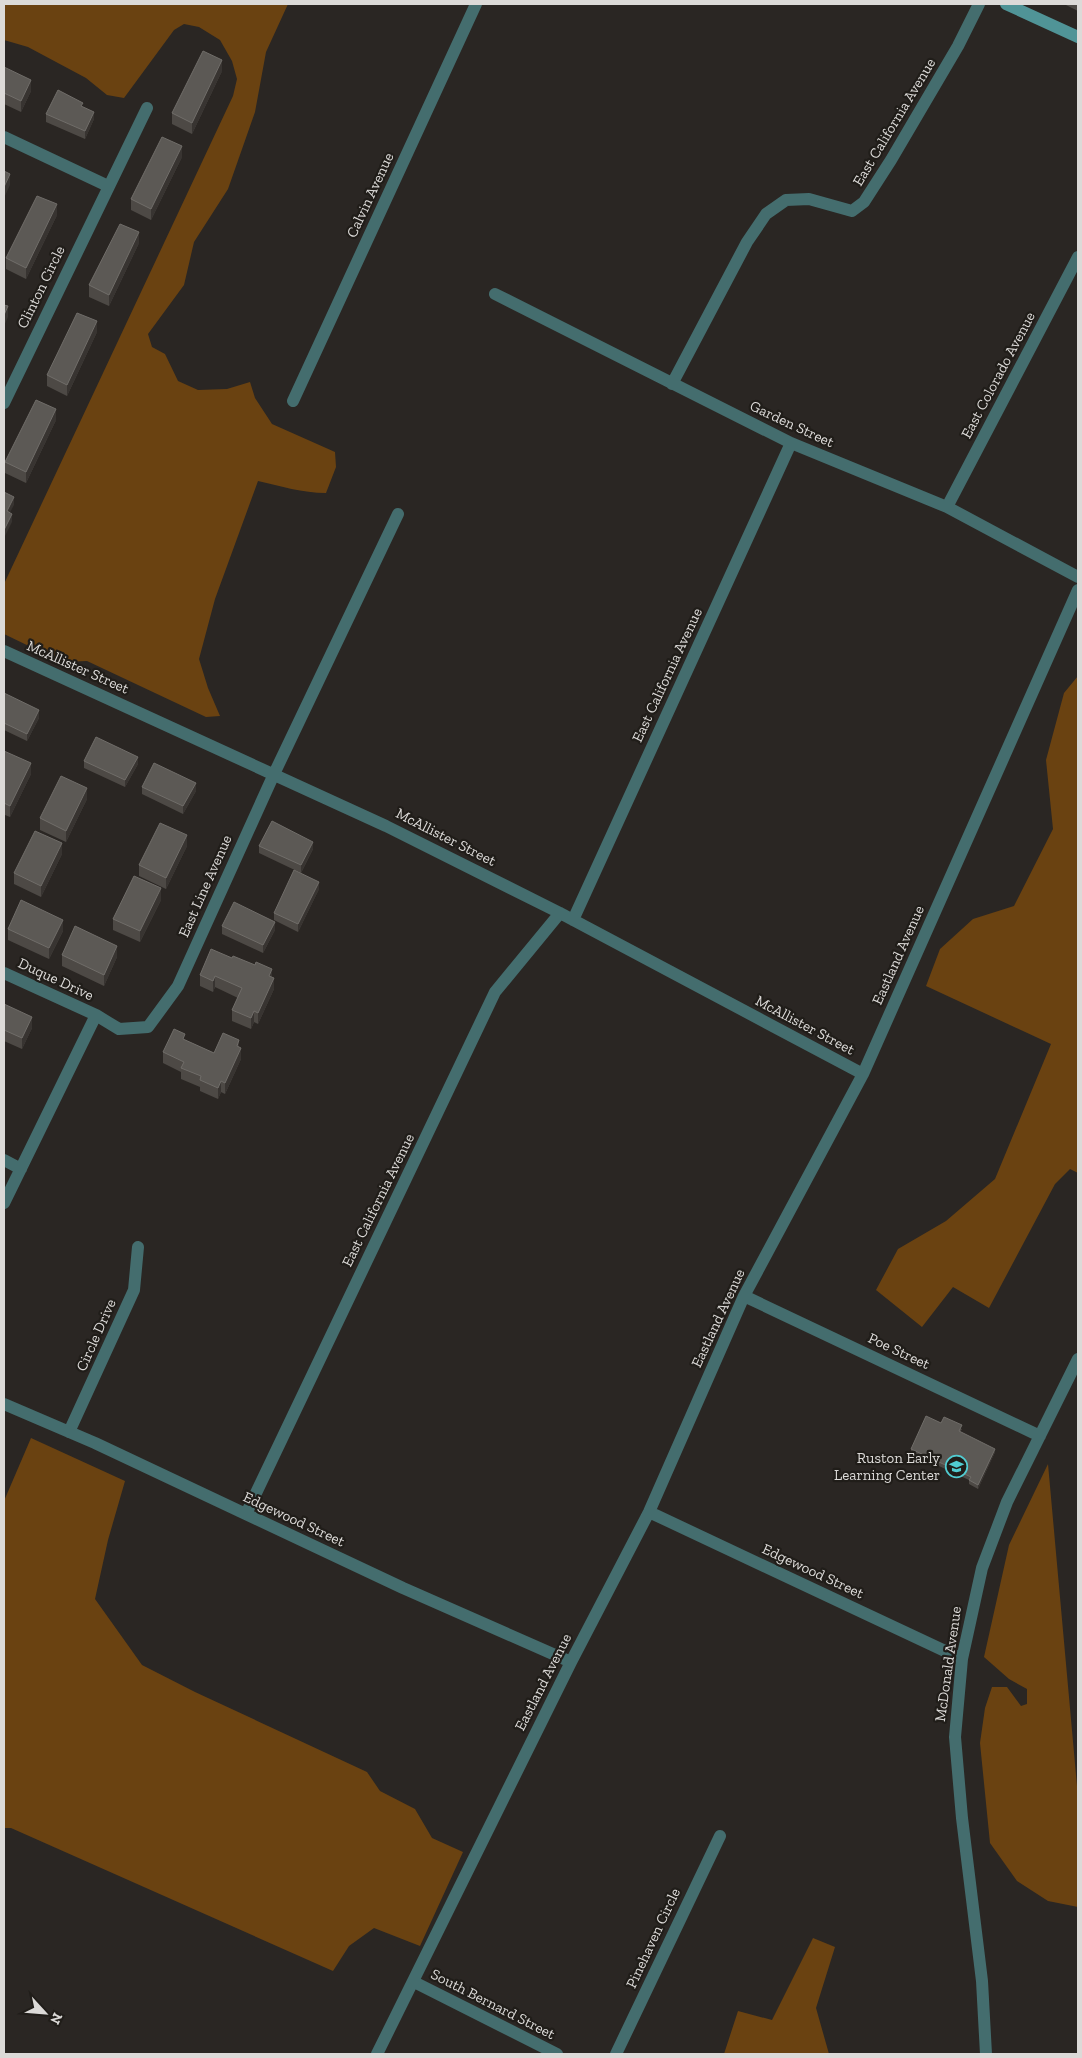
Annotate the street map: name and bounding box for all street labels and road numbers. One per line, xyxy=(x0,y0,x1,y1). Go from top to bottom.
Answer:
street label: East California Avenue xyxy=(849,55,939,189)
street label: Calvin Avenue xyxy=(342,150,398,240)
street label: Clinton Circle xyxy=(13,243,69,331)
street label: East Colorado Avenue xyxy=(957,309,1039,441)
street label: Garden Street xyxy=(747,397,837,452)
street label: East California Avenue xyxy=(628,605,706,745)
street label: McAllister Street xyxy=(24,636,132,698)
street label: McAllister Street xyxy=(393,804,499,870)
street label: East Line Avenue xyxy=(174,832,236,940)
street label: Eastland Avenue xyxy=(868,903,928,1007)
street label: Duque Drive xyxy=(15,954,97,1004)
street label: McAllister Street xyxy=(752,991,858,1059)
street label: East California Avenue xyxy=(338,1130,418,1270)
street label: Eastland Avenue xyxy=(687,1266,749,1370)
street label: Circle Drive xyxy=(72,1296,120,1374)
street label: Poe Street xyxy=(865,1329,933,1373)
street label: Edgewood Street xyxy=(240,1488,348,1551)
street label: Edgewood Street xyxy=(759,1540,867,1603)
street label: McDonald Avenue xyxy=(931,1605,965,1723)
street label: Eastland Avenue xyxy=(511,1630,575,1734)
street label: Pinehaven Circle xyxy=(622,1885,684,1991)
street label: South Bernard Street xyxy=(428,1965,559,2043)

